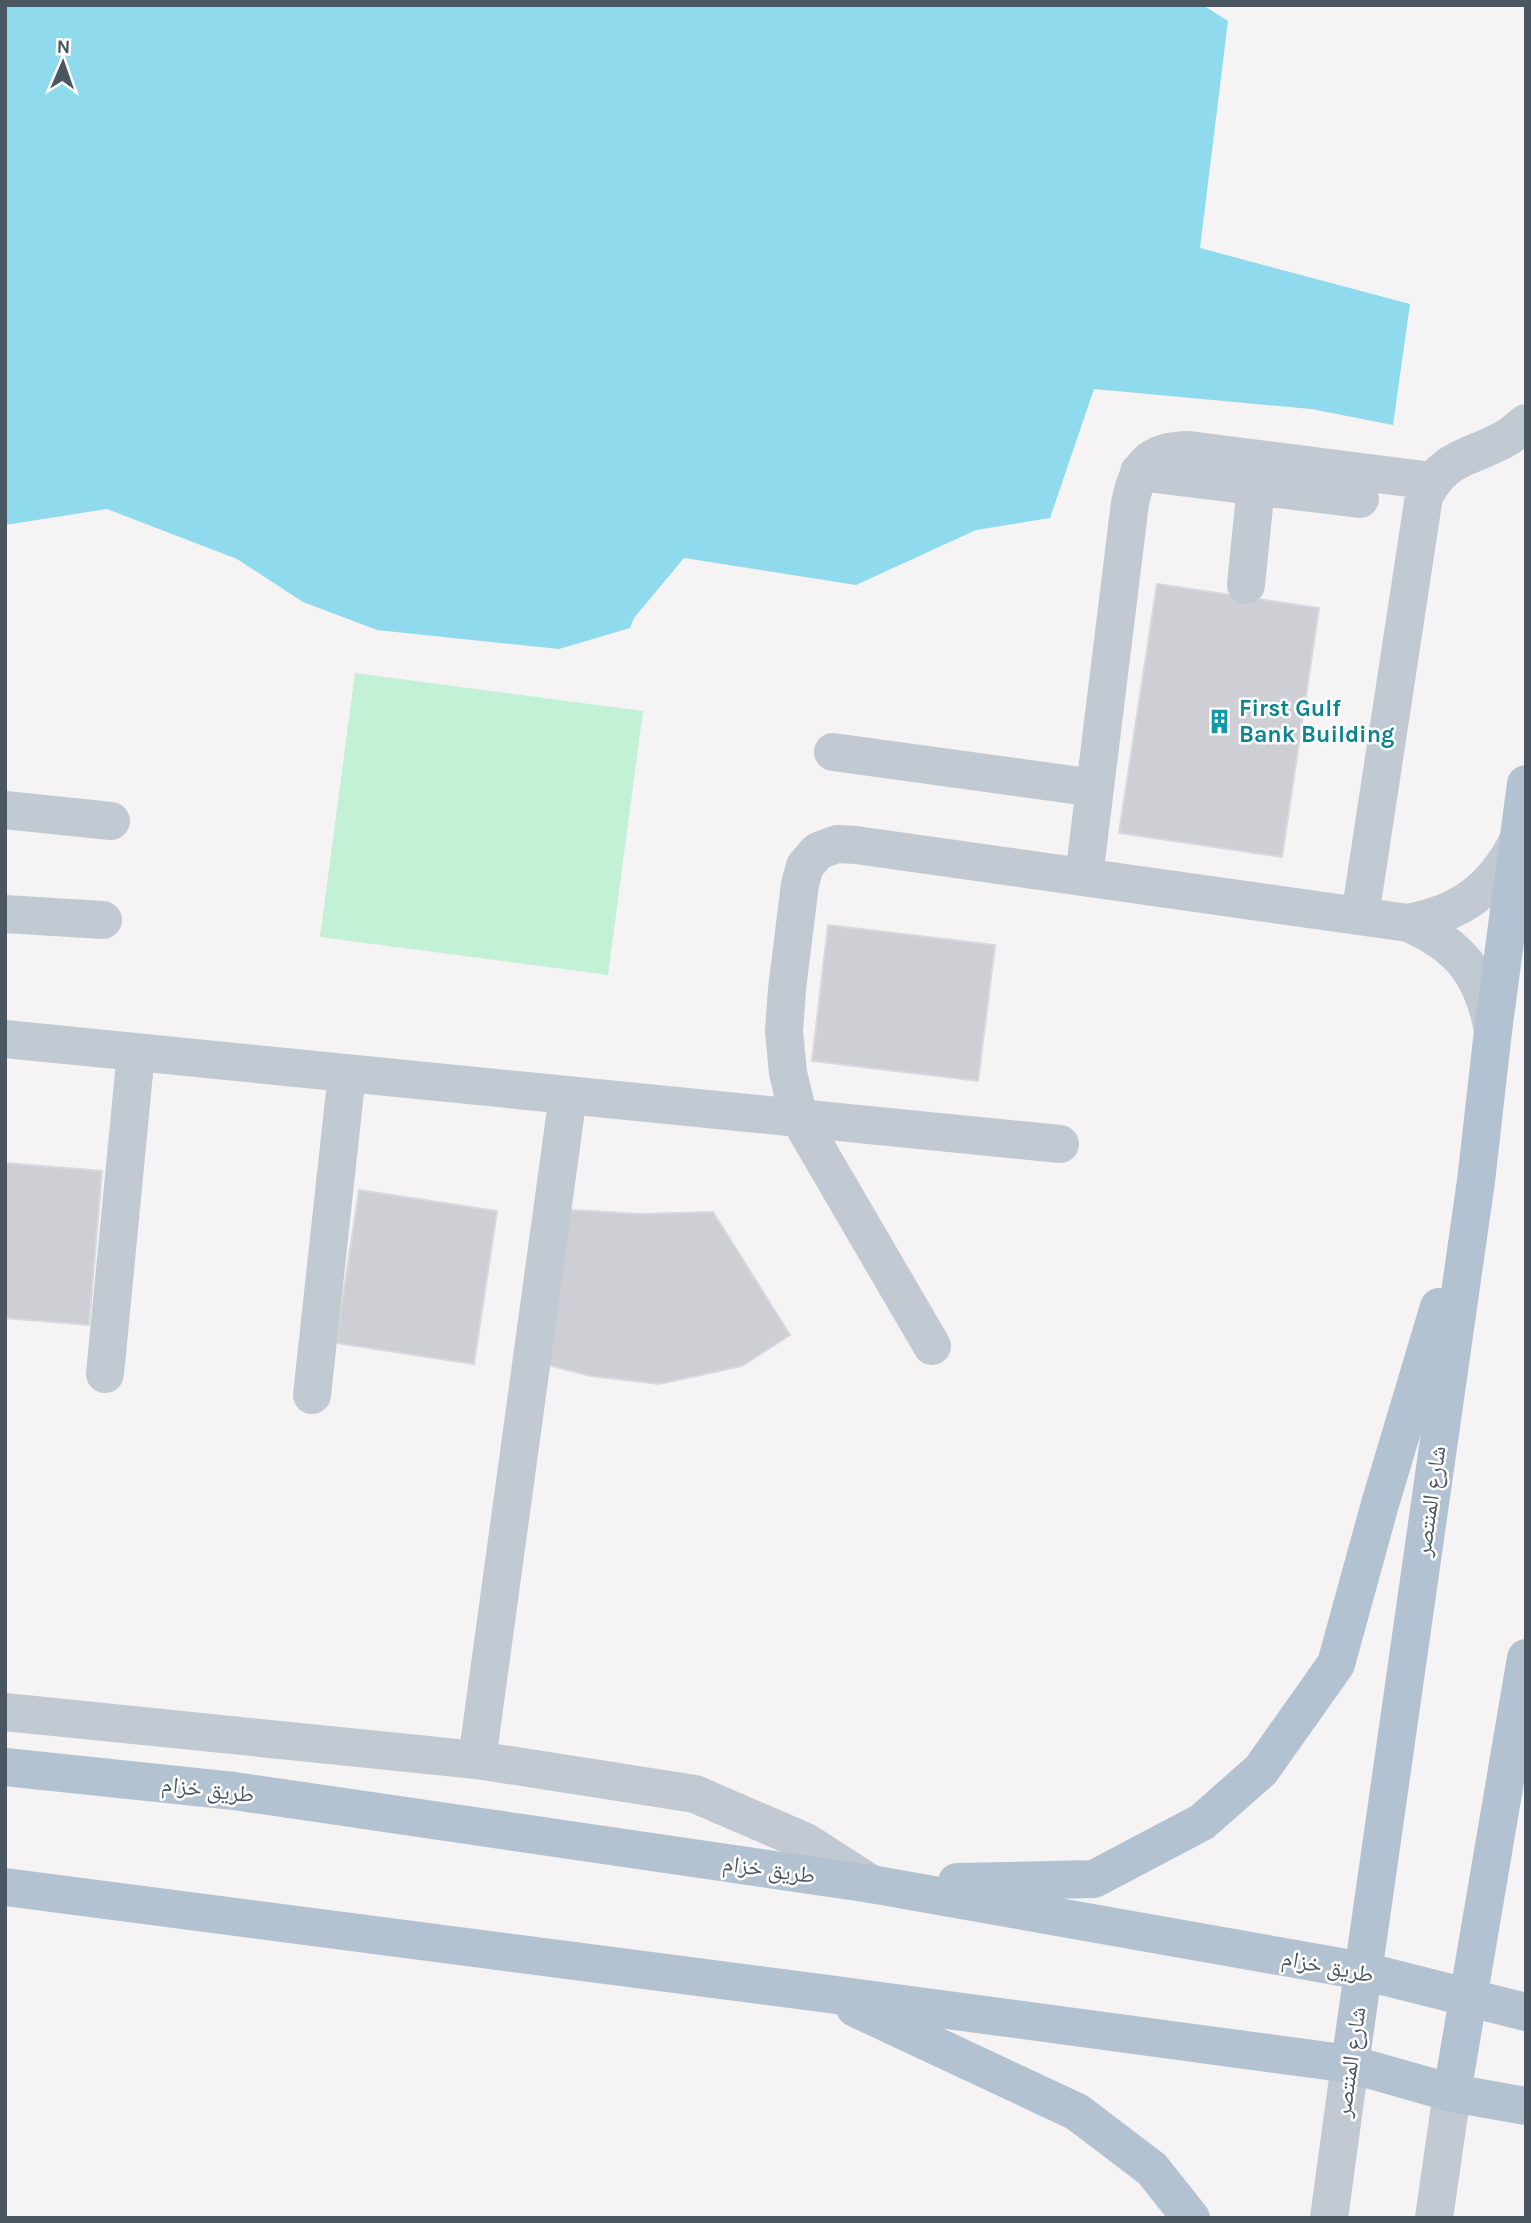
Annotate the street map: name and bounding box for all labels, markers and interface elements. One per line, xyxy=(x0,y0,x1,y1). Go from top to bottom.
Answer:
north arrow xyxy=(28,28,98,98)
text: N xyxy=(56,36,71,58)
place label: First Gulf Bank Building xyxy=(1239,695,1394,748)
building icon: First Gulf Bank Building xyxy=(1205,707,1233,735)
street label: شارع المنتصر xyxy=(1409,1444,1453,1559)
street label: طريق خزام xyxy=(160,1770,256,1811)
street label: طريق خزام xyxy=(721,1850,817,1891)
street label: طريق خزام xyxy=(1279,1944,1376,1991)
street label: شارع المنتصر xyxy=(1329,2005,1373,2120)

